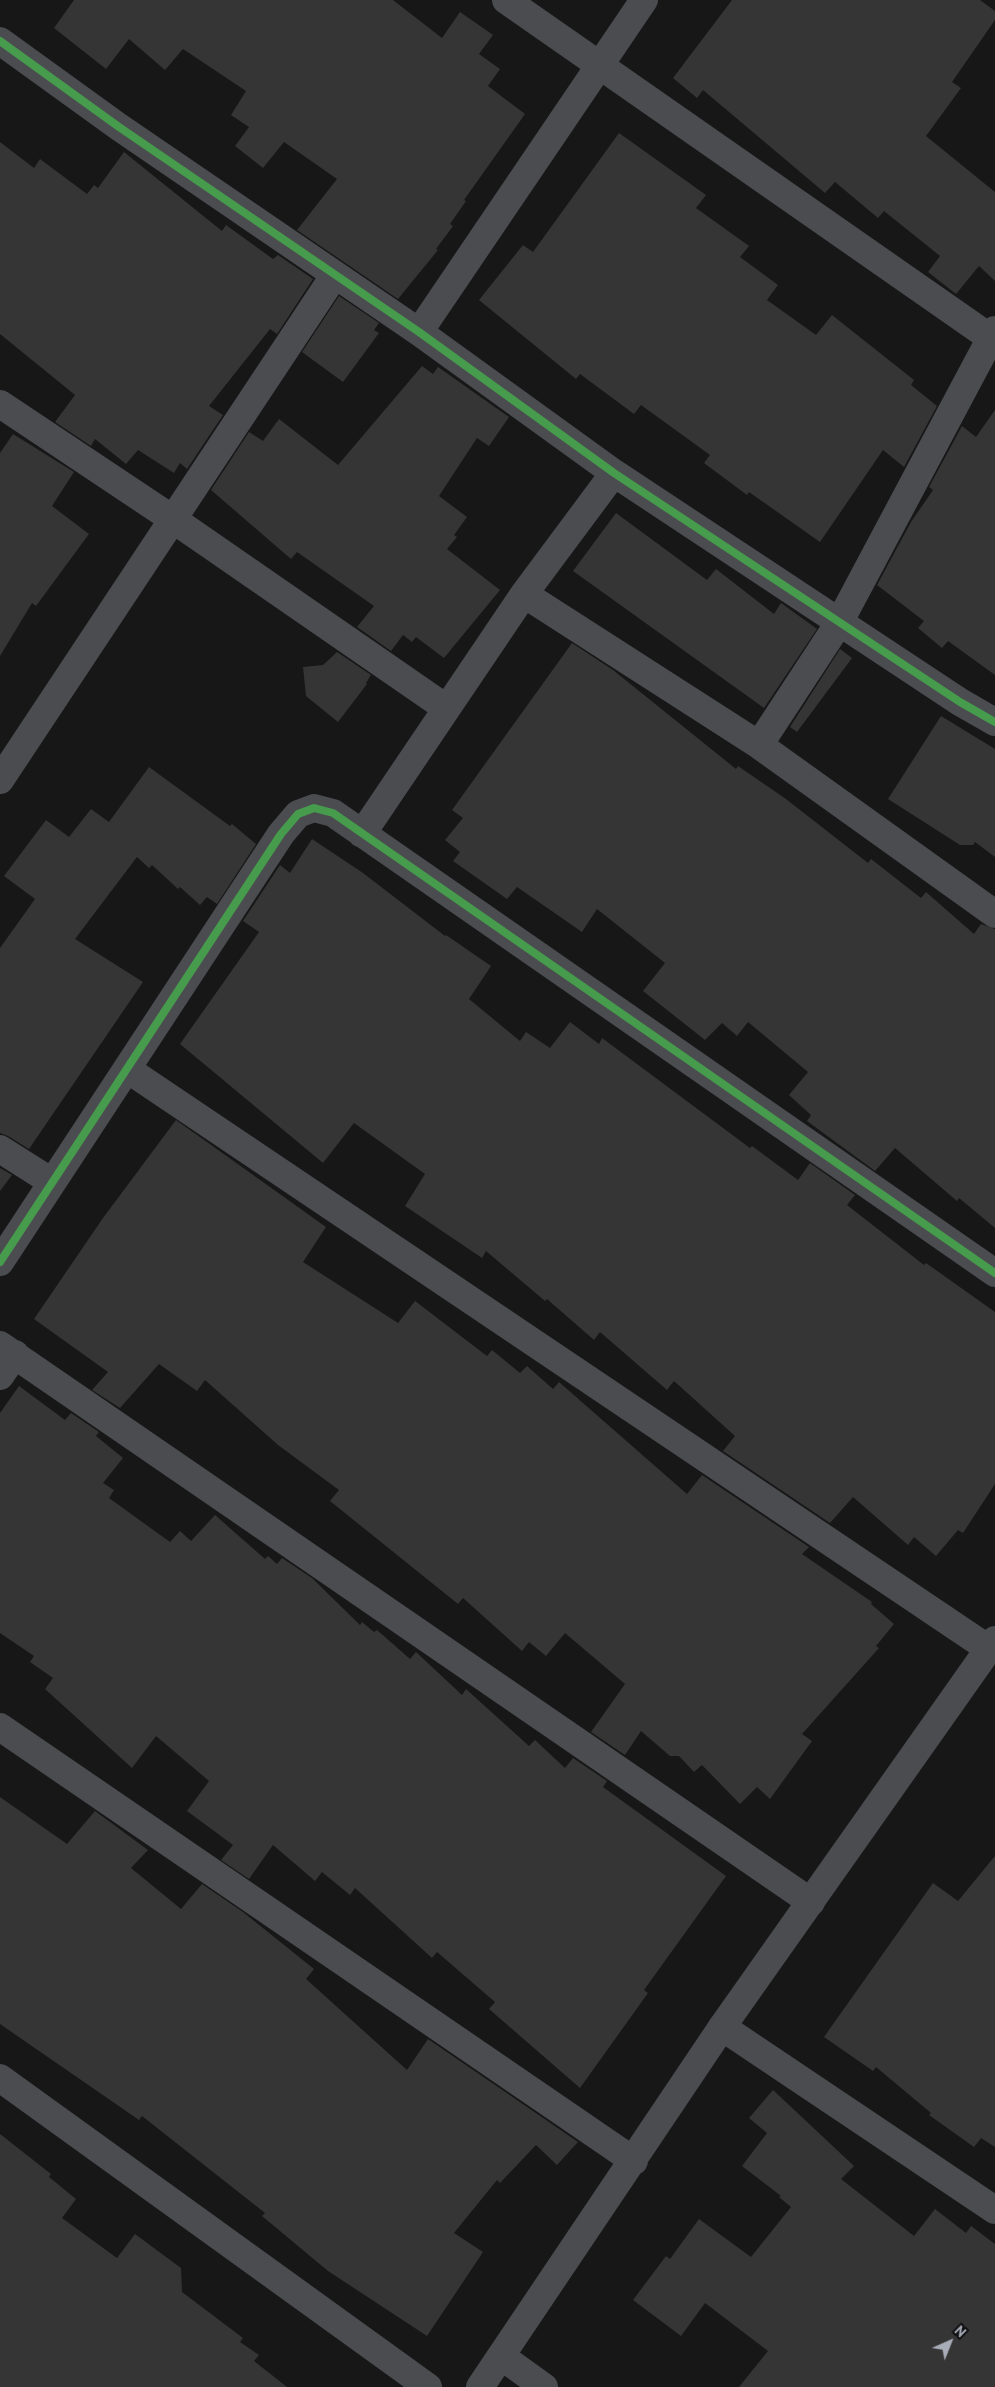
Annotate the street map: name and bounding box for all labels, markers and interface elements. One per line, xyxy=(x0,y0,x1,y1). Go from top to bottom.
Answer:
north arrow xyxy=(925,2317,975,2367)
text: N xyxy=(951,2322,970,2341)

